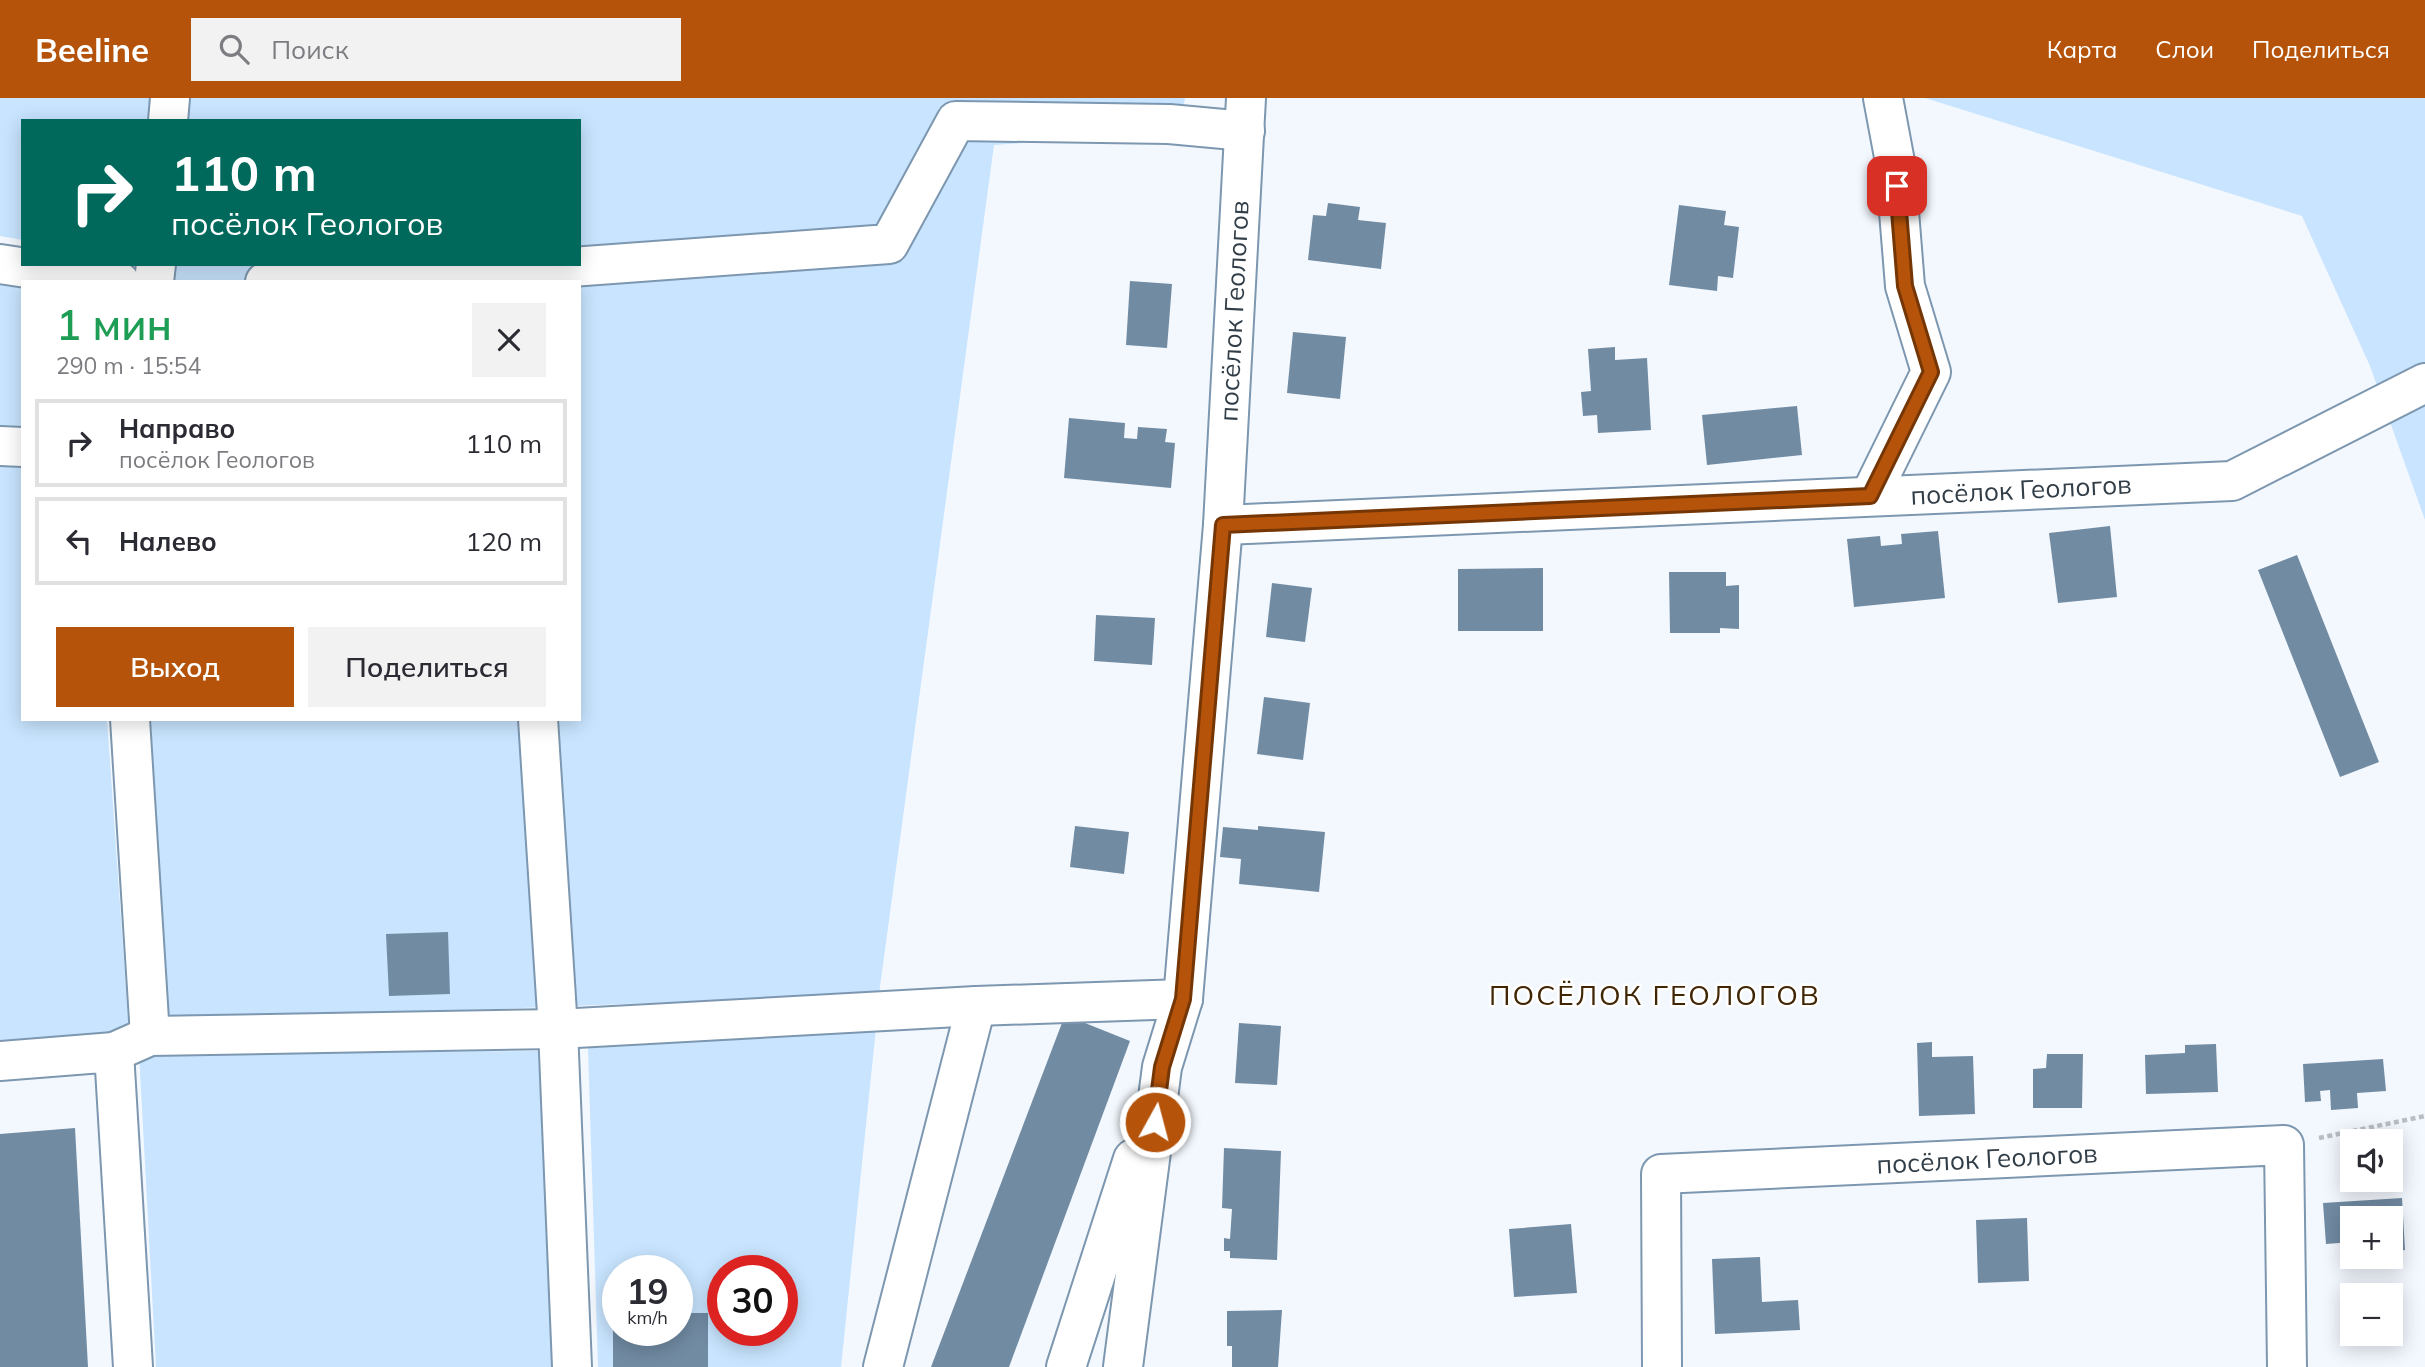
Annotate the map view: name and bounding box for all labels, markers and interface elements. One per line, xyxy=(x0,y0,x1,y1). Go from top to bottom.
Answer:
search box xyxy=(191,18,681,81)
text: Beeline xyxy=(35,29,149,70)
icon: search xyxy=(215,30,253,68)
text: Поиск xyxy=(271,33,349,66)
text: Карта xyxy=(2047,34,2117,64)
text: Слои xyxy=(2155,34,2214,64)
text: Поделиться xyxy=(2252,34,2390,64)
text: 110 m xyxy=(171,142,317,203)
icon: right xyxy=(56,147,147,238)
pin xyxy=(1867,156,1927,216)
icon: arrive xyxy=(1878,167,1916,205)
street label: посёлок Геологов xyxy=(1211,200,1256,422)
text: посёлок Геологов xyxy=(171,203,443,243)
text: 1 мин xyxy=(56,298,172,351)
button: close xyxy=(472,303,546,377)
text: 290 m · 15:54 xyxy=(56,351,201,380)
text: Направо xyxy=(119,412,235,445)
icon: right xyxy=(60,424,98,462)
text: 110 m xyxy=(466,427,542,460)
text: посёлок Геологов xyxy=(119,445,315,474)
street label: посёлок Геологов xyxy=(1910,467,2132,512)
icon: left xyxy=(60,522,98,560)
text: Налево xyxy=(119,525,217,558)
text: 120 m xyxy=(466,525,542,558)
button: Выход xyxy=(56,627,294,707)
button: Поделиться xyxy=(308,627,546,707)
district label: ПОСЁЛОК ГЕОЛОГОВ xyxy=(1489,977,1821,1012)
position arrow xyxy=(1118,1085,1192,1159)
map controls xyxy=(2340,1129,2403,1346)
button: sound xyxy=(2340,1129,2403,1192)
street label: посёлок Геологов xyxy=(1876,1136,2098,1181)
button: + xyxy=(2340,1206,2403,1269)
speed limit sign: 30 xyxy=(707,1255,798,1346)
text: 19 xyxy=(626,1269,669,1313)
button: − xyxy=(2340,1283,2403,1346)
text: km/h xyxy=(627,1306,668,1329)

